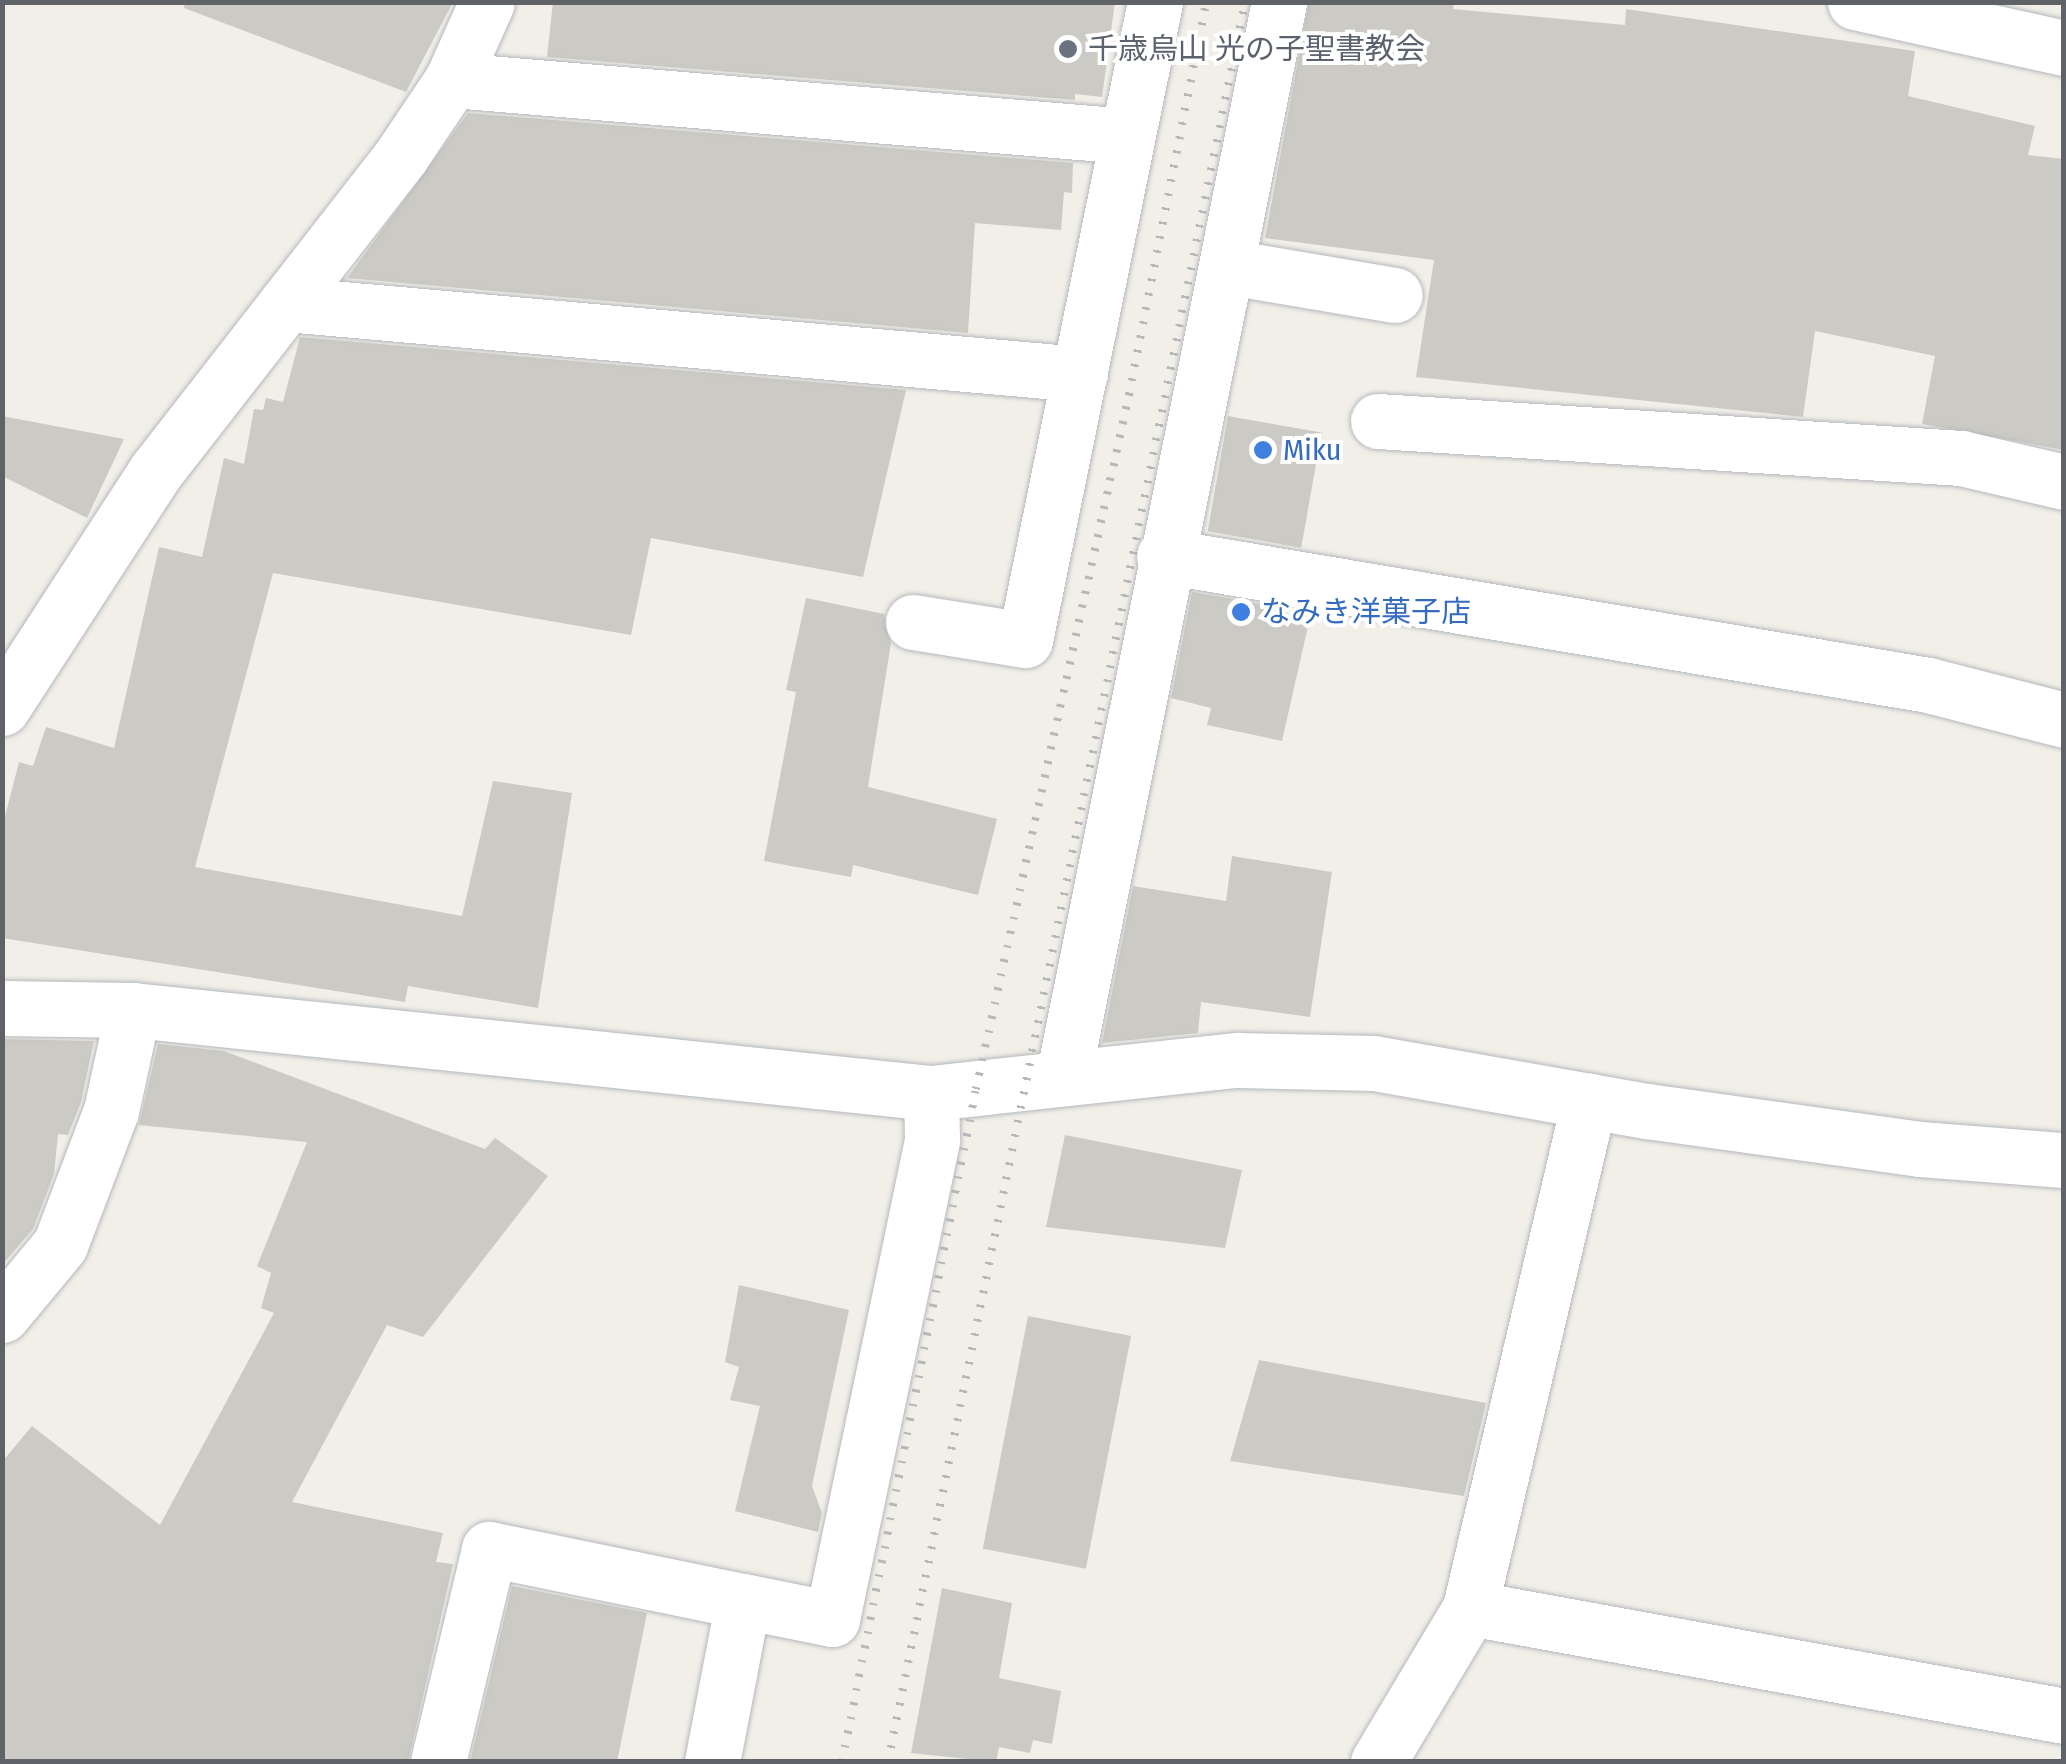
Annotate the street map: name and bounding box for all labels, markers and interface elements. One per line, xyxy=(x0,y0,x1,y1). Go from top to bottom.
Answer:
place label: 千歳烏山 光の子聖書教会 xyxy=(1088,31,1425,67)
marker: 千歳烏山 光の子聖書教会 xyxy=(1057,38,1079,60)
place label: Miku xyxy=(1283,432,1341,468)
marker: Miku xyxy=(1252,439,1274,461)
place label: なみき洋菓子店 xyxy=(1261,594,1471,630)
marker: なみき洋菓子店 xyxy=(1230,601,1252,623)

